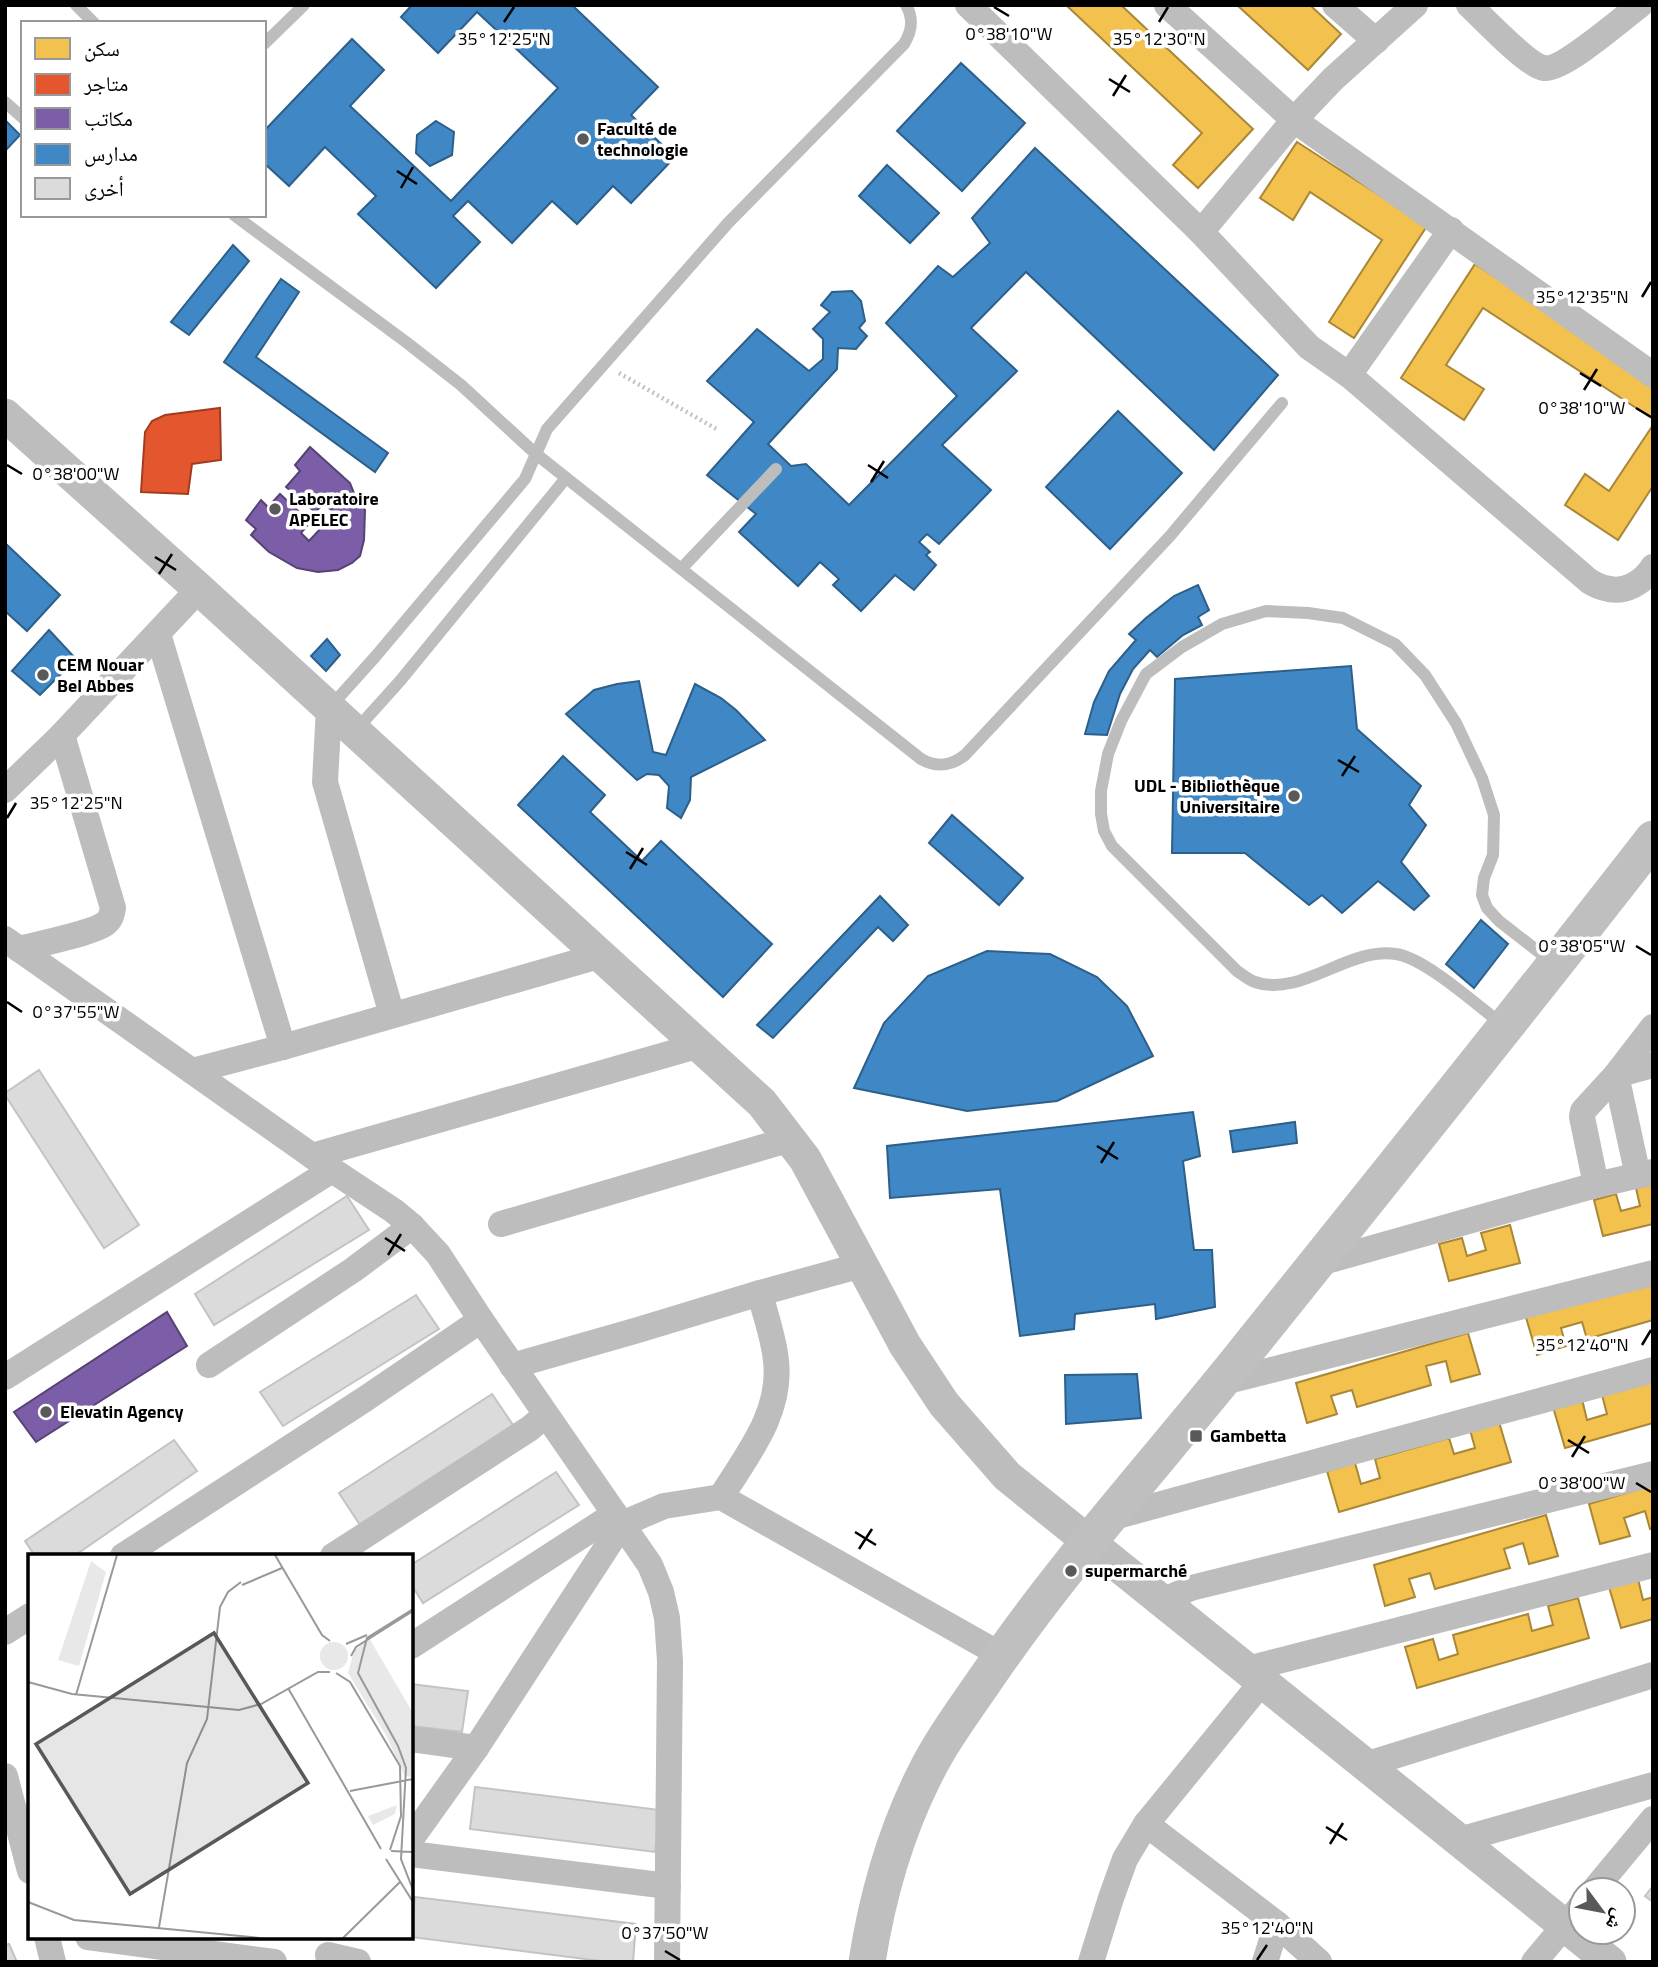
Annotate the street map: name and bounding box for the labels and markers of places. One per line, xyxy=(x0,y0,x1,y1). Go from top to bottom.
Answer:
place label: Faculté de technologie xyxy=(597,115,688,163)
marker: Faculté de technologie xyxy=(575,131,591,147)
place label: Laboratoire APELEC xyxy=(289,485,379,533)
marker: Laboratoire APELEC xyxy=(267,501,283,517)
place label: CEM Nouar Bel Abbes xyxy=(57,651,144,699)
marker: CEM Nouar Bel Abbes xyxy=(35,667,51,683)
place label: UDL - Bibliothèque Universitaire xyxy=(1134,772,1280,820)
marker: UDL - Bibliothèque Universitaire xyxy=(1286,788,1302,804)
place label: Elevatin Agency xyxy=(60,1398,184,1425)
marker: Elevatin Agency xyxy=(38,1404,54,1420)
place label: Gambetta xyxy=(1210,1422,1287,1449)
marker: Gambetta xyxy=(1188,1428,1204,1444)
place label: supermarché xyxy=(1085,1557,1187,1584)
marker: supermarché xyxy=(1063,1563,1079,1579)

